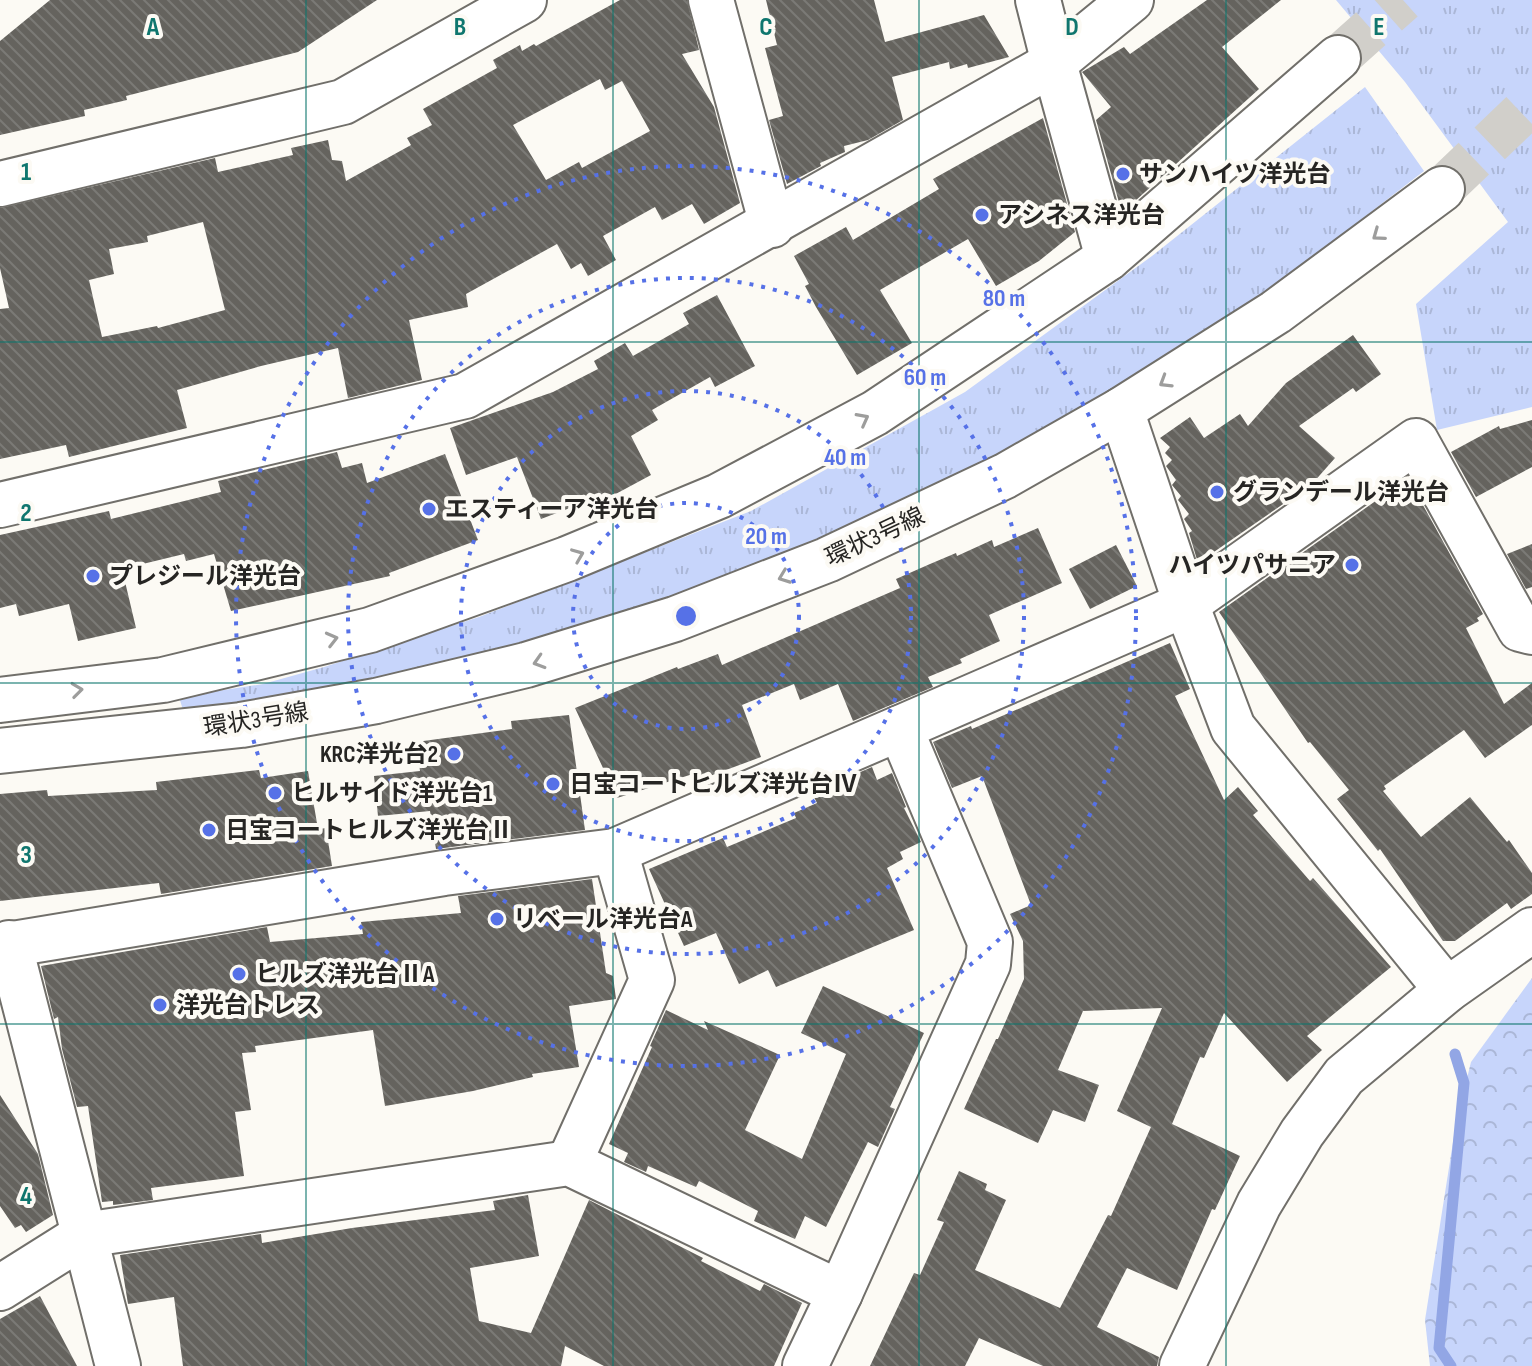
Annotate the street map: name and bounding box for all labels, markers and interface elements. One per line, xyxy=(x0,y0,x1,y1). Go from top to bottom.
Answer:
text: A xyxy=(146,12,160,43)
text: B xyxy=(454,12,466,43)
text: C xyxy=(759,12,773,43)
text: D xyxy=(1065,12,1079,43)
text: E xyxy=(1373,12,1385,43)
text: 1 xyxy=(21,157,31,188)
place label: サンハイツ洋光台 xyxy=(1139,160,1331,189)
marker: サンハイツ洋光台 xyxy=(1114,165,1132,183)
place label: アシネス洋光台 xyxy=(998,201,1165,230)
marker: アシネス洋光台 xyxy=(973,206,991,224)
one-way arrow xyxy=(1373,225,1387,240)
text: 80 m xyxy=(983,284,1025,313)
text: 60 m xyxy=(904,363,946,392)
one-way arrow xyxy=(1159,373,1174,388)
one-way arrow xyxy=(854,414,869,429)
text: 40 m xyxy=(824,443,866,472)
place label: グランデール洋光台 xyxy=(1233,478,1449,507)
marker: グランデール洋光台 xyxy=(1208,483,1226,501)
place label: エスティーア洋光台 xyxy=(445,495,659,524)
text: 2 xyxy=(20,498,32,529)
marker: エスティーア洋光台 xyxy=(420,500,438,518)
street label: 環状3号線 xyxy=(821,501,929,573)
text: 20 m xyxy=(745,522,787,551)
one-way arrow xyxy=(570,548,584,565)
place label: ハイツパサニア xyxy=(1168,551,1336,580)
marker: ハイツパサニア xyxy=(1343,556,1361,574)
place label: プレジール洋光台 xyxy=(109,562,301,591)
marker: プレジール洋光台 xyxy=(84,567,102,585)
one-way arrow xyxy=(778,567,792,583)
centre of rings xyxy=(672,602,700,630)
one-way arrow xyxy=(325,631,338,648)
one-way arrow xyxy=(532,653,546,669)
one-way arrow xyxy=(71,682,84,699)
street label: 環状3号線 xyxy=(201,697,311,743)
place label: KRC洋光台2 xyxy=(320,740,438,769)
marker: KRC洋光台2 xyxy=(445,745,463,763)
place label: 日宝コートヒルズ洋光台Ⅳ xyxy=(569,770,857,799)
marker: 日宝コートヒルズ洋光台Ⅳ xyxy=(544,775,562,793)
place label: ヒルサイド洋光台1 xyxy=(291,779,493,808)
marker: ヒルサイド洋光台1 xyxy=(266,784,284,802)
place label: 日宝コートヒルズ洋光台Ⅱ xyxy=(225,816,513,845)
marker: 日宝コートヒルズ洋光台Ⅱ xyxy=(200,821,218,839)
text: 3 xyxy=(20,840,32,871)
place label: リベール洋光台A xyxy=(513,905,693,934)
marker: リベール洋光台A xyxy=(488,910,506,928)
place label: ヒルズ洋光台ⅡA xyxy=(255,960,435,989)
marker: ヒルズ洋光台ⅡA xyxy=(230,965,248,983)
place label: 洋光台トレス xyxy=(176,991,320,1020)
marker: 洋光台トレス xyxy=(151,996,169,1014)
text: 4 xyxy=(20,1181,32,1212)

